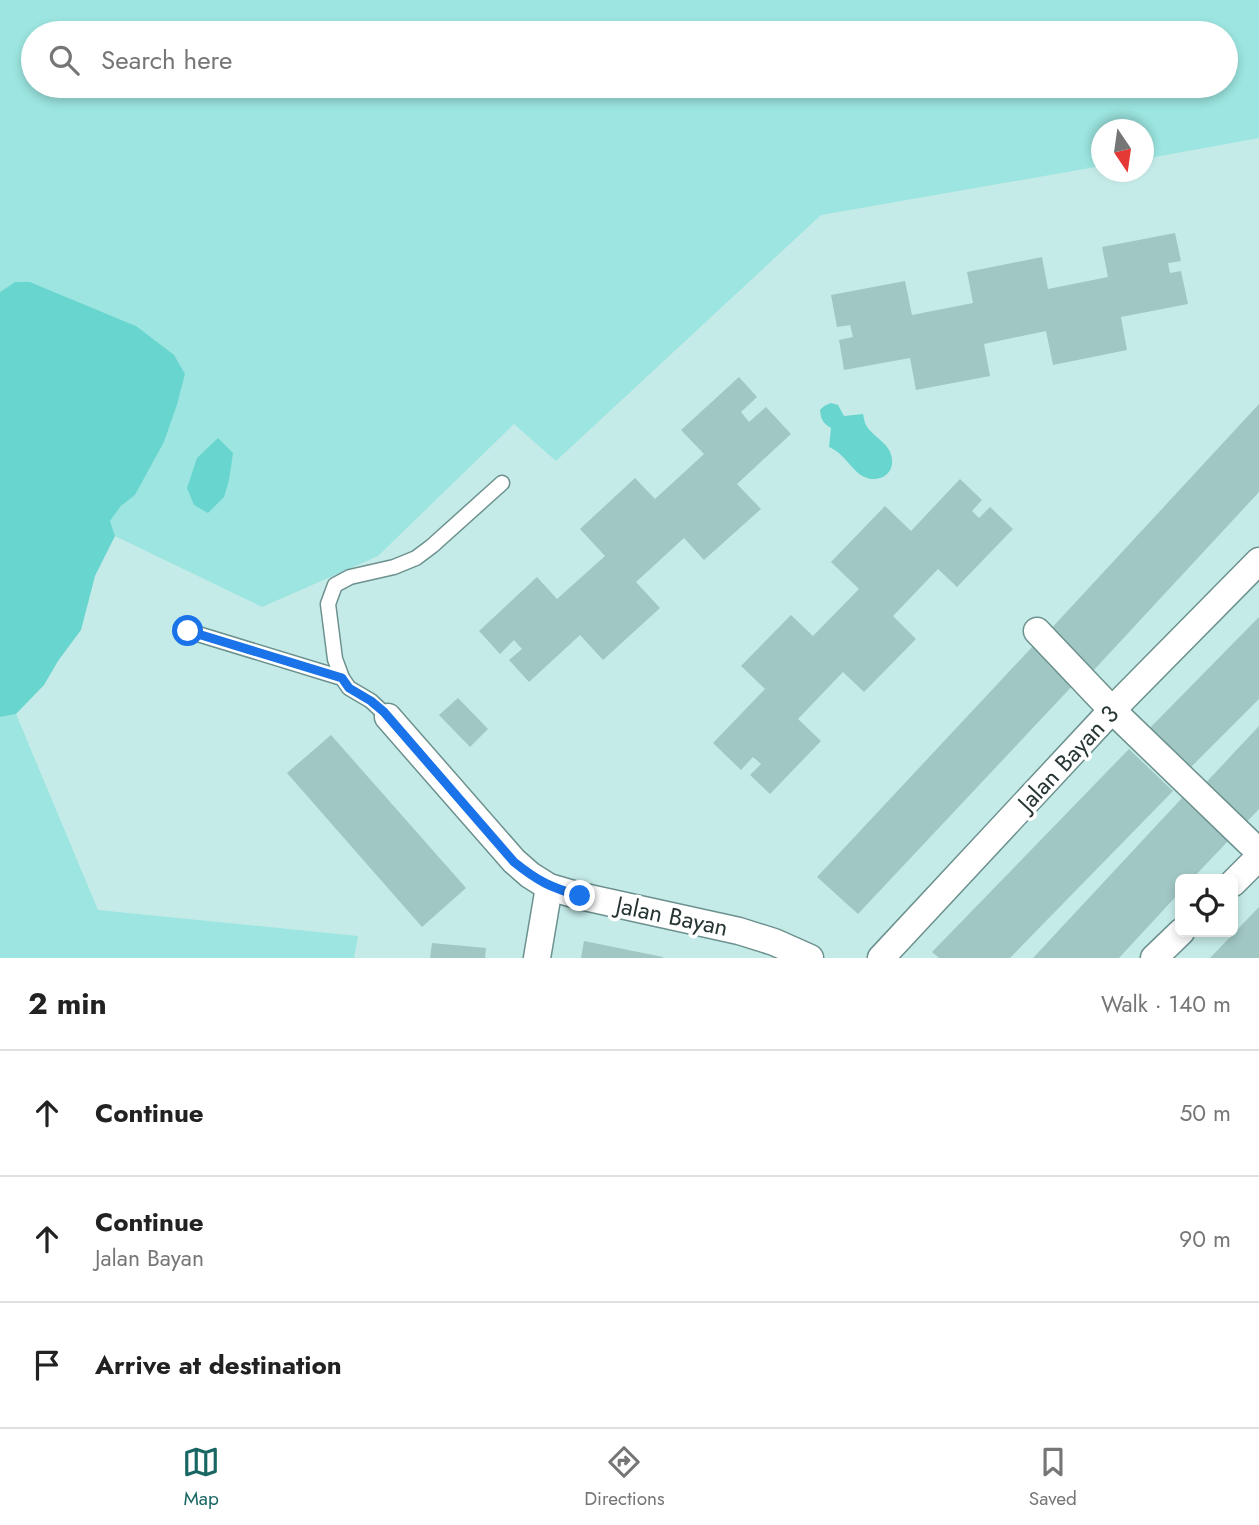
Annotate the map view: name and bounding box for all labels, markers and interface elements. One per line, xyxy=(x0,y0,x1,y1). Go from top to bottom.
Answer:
search box xyxy=(21,21,1238,98)
icon: search xyxy=(45,41,83,79)
text: Search here xyxy=(101,41,233,79)
north arrow xyxy=(1091,119,1154,182)
route start xyxy=(172,615,203,646)
street label: Jalan Bayan 3 xyxy=(1007,697,1126,821)
map controls xyxy=(1175,874,1238,937)
button: locate xyxy=(1175,874,1238,937)
route end xyxy=(564,880,595,911)
street label: Jalan Bayan xyxy=(610,886,731,945)
text: 2 min xyxy=(28,982,107,1025)
text: Walk · 140 m xyxy=(1101,987,1231,1021)
icon: ahead xyxy=(28,1094,66,1132)
text: Continue xyxy=(95,1094,204,1132)
text: 50 m xyxy=(1179,1096,1231,1130)
text: Continue xyxy=(95,1203,204,1241)
icon: ahead xyxy=(28,1220,66,1258)
text: 90 m xyxy=(1179,1222,1231,1256)
text: Jalan Bayan xyxy=(95,1241,204,1275)
icon: arrive xyxy=(28,1346,66,1384)
text: Arrive at destination xyxy=(95,1346,342,1384)
tab: Map xyxy=(182,1443,220,1512)
tab: Directions xyxy=(584,1443,665,1512)
tab: Saved xyxy=(1029,1443,1077,1512)

